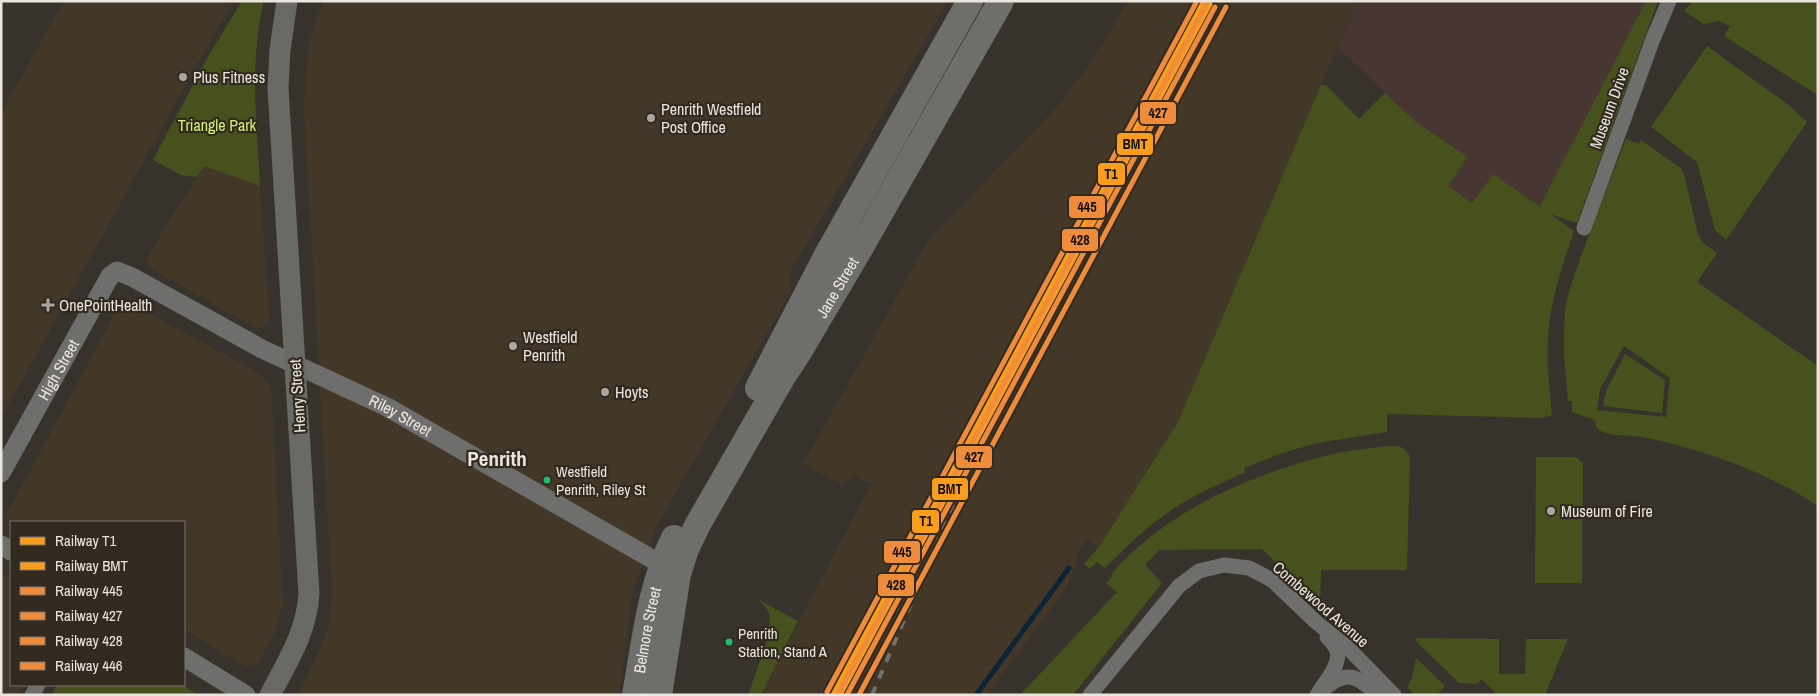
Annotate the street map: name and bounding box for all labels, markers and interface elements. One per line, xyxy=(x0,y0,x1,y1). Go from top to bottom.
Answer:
street label: Museum Drive xyxy=(1584,64,1634,152)
place label: Plus Fitness xyxy=(193,66,265,88)
marker: Plus Fitness xyxy=(177,71,189,83)
place label: Penrith Westfield Post Office xyxy=(661,98,761,138)
line badge: 427 xyxy=(1139,101,1177,125)
text: 427 xyxy=(1148,104,1168,122)
marker: Penrith Westfield Post Office xyxy=(645,112,657,124)
park label: Triangle Park xyxy=(178,114,257,136)
line badge: BMT xyxy=(1116,132,1154,156)
text: BMT xyxy=(1123,135,1147,153)
line badge: T1 xyxy=(1097,162,1126,186)
text: T1 xyxy=(1104,165,1118,183)
line badge: 445 xyxy=(1068,195,1106,219)
text: 445 xyxy=(1077,198,1097,216)
line badge: 428 xyxy=(1061,228,1099,252)
text: 428 xyxy=(1070,231,1090,249)
street label: Jane Street xyxy=(811,253,864,322)
place label: OnePointHealth xyxy=(59,294,152,316)
marker: OnePointHealth xyxy=(41,298,55,312)
place label: Westfield Penrith xyxy=(523,326,577,366)
street label: High Street xyxy=(32,335,84,404)
marker: Westfield Penrith xyxy=(507,340,519,352)
street label: Henry Street xyxy=(283,358,311,434)
place label: Hoyts xyxy=(615,381,649,403)
marker: Hoyts xyxy=(599,386,611,398)
street label: Riley Street xyxy=(365,389,436,442)
district label: Penrith xyxy=(467,444,527,473)
line badge: 427 xyxy=(955,445,993,469)
text: 427 xyxy=(964,448,984,466)
place label: Westfield Penrith, Riley St xyxy=(556,461,646,500)
marker: Westfield Penrith, Riley St xyxy=(542,475,552,485)
line badge: BMT xyxy=(931,477,969,501)
text: BMT xyxy=(938,480,962,498)
place label: Museum of Fire xyxy=(1561,500,1653,522)
marker: Museum of Fire xyxy=(1545,505,1557,517)
line badge: T1 xyxy=(911,509,940,534)
text: T1 xyxy=(919,512,933,530)
legend xyxy=(10,521,185,686)
text: Railway T1 xyxy=(55,530,116,551)
line badge: 445 xyxy=(883,540,921,564)
text: 445 xyxy=(892,543,912,561)
text: Railway BMT xyxy=(55,555,129,576)
street label: Combewood Avenue xyxy=(1268,556,1374,652)
line badge: 428 xyxy=(877,573,915,597)
text: 428 xyxy=(886,576,906,594)
text: Railway 445 xyxy=(55,580,123,601)
street label: Belmore Street xyxy=(628,584,666,675)
text: Railway 427 xyxy=(55,605,123,626)
place label: Penrith Station, Stand A xyxy=(738,623,828,662)
text: Railway 428 xyxy=(55,630,123,651)
marker: Penrith Station, Stand A xyxy=(724,637,734,647)
text: Railway 446 xyxy=(55,655,123,676)

